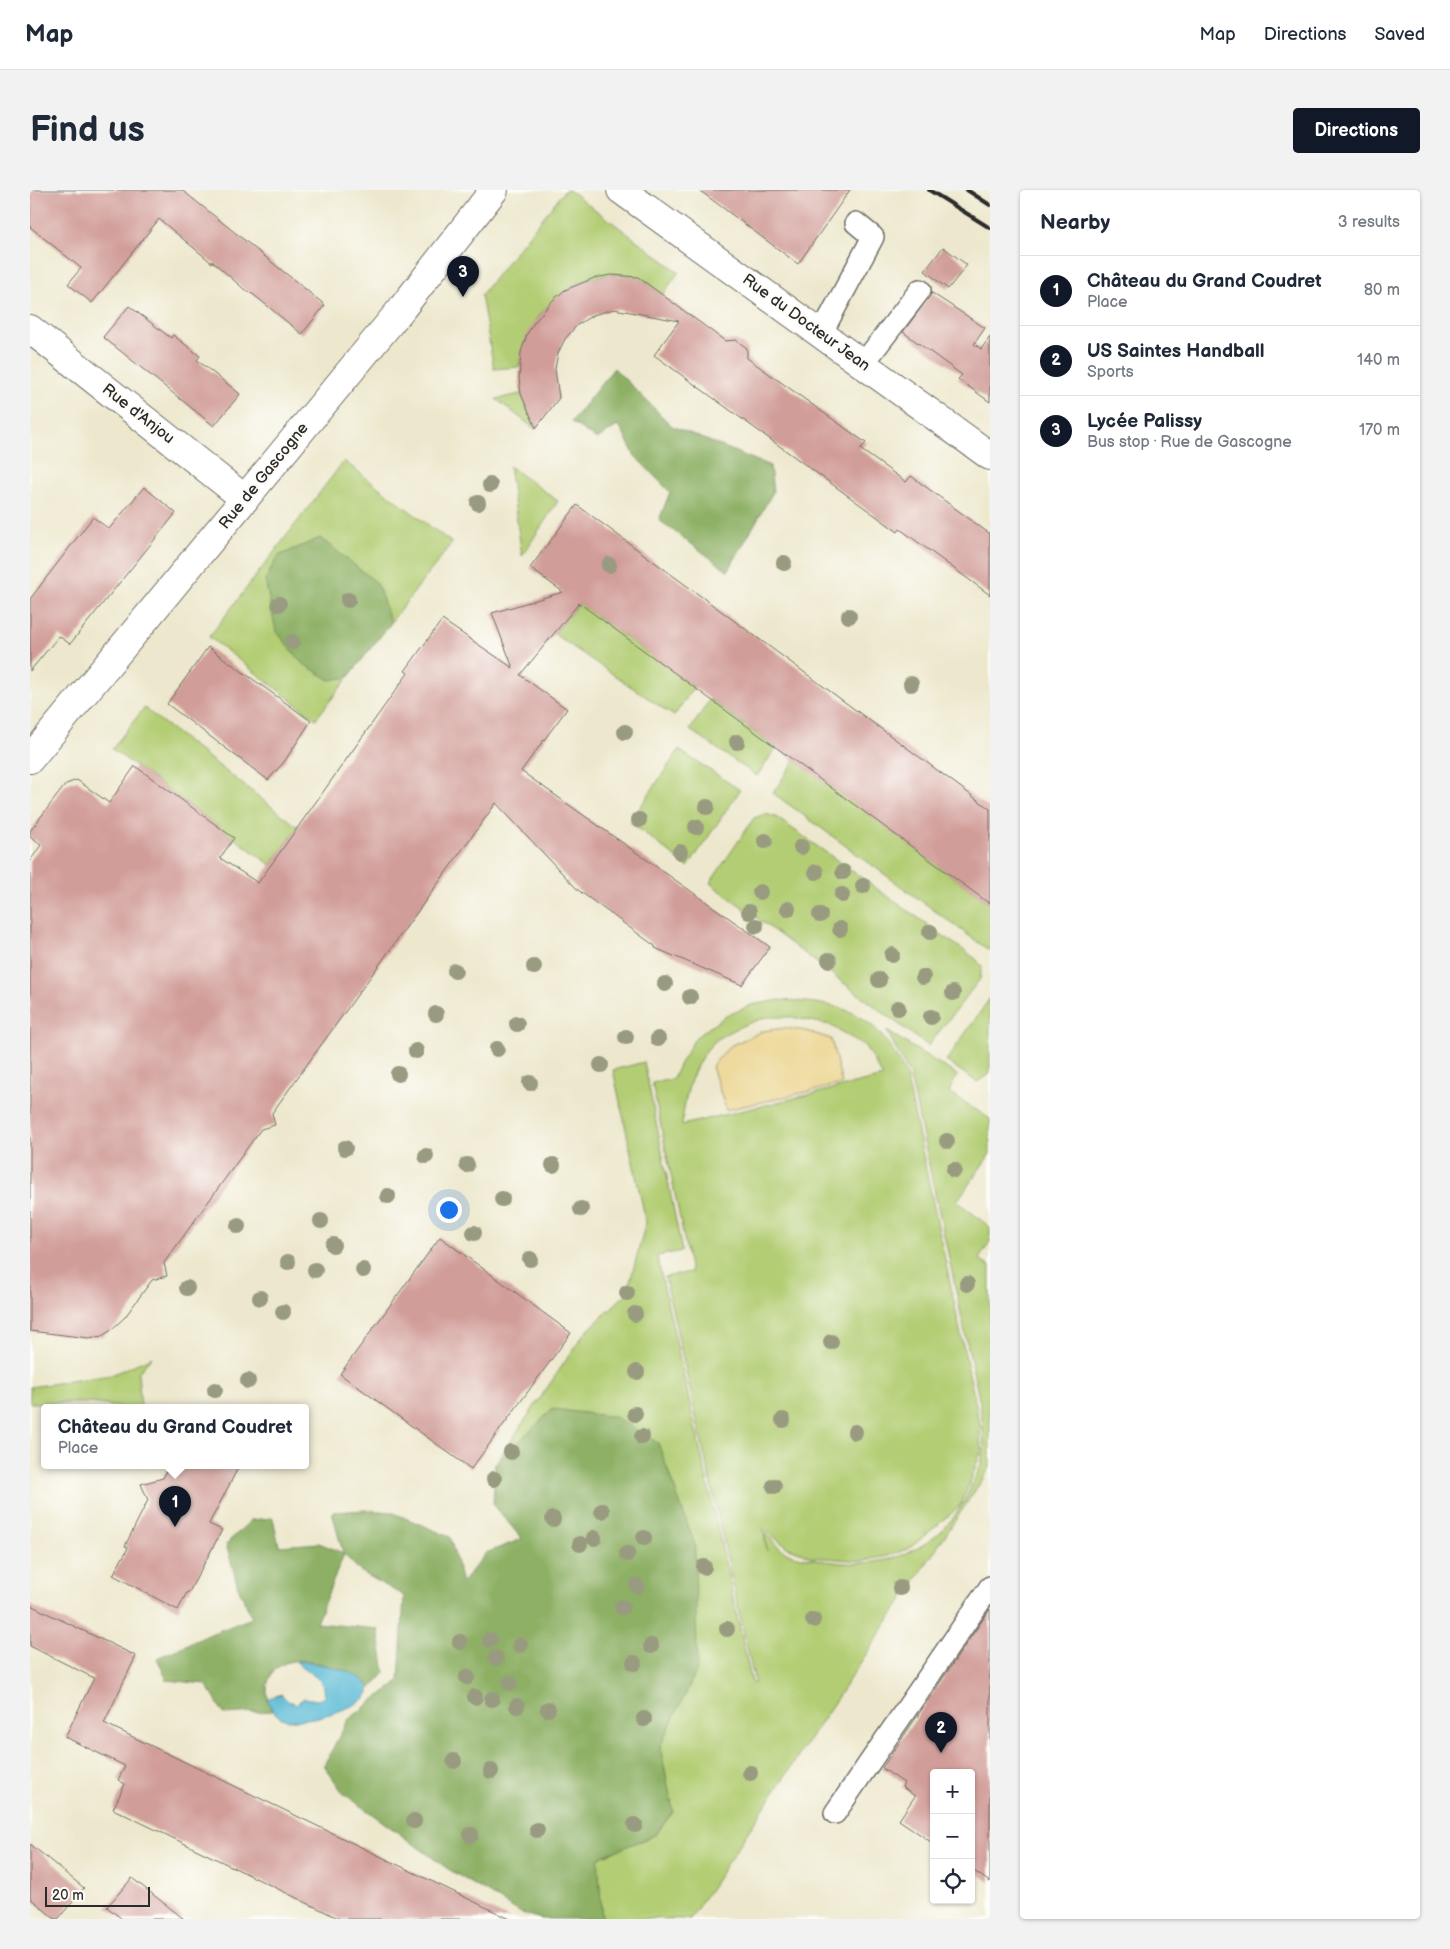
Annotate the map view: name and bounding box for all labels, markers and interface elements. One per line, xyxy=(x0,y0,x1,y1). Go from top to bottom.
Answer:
text: Map xyxy=(25,20,73,49)
text: Map xyxy=(1200,24,1236,45)
text: Directions xyxy=(1264,24,1346,45)
text: Saved xyxy=(1374,24,1425,45)
button: Directions xyxy=(1293,108,1420,153)
text: Find us xyxy=(30,109,145,152)
text: Nearby xyxy=(1040,210,1110,235)
text: 3 results xyxy=(1338,213,1400,232)
pin: 3 xyxy=(447,256,479,297)
street label: Rue du Docteur Jean xyxy=(738,270,874,376)
text: Château du Grand Coudret xyxy=(1087,270,1322,293)
text: 1 xyxy=(1053,281,1059,300)
text: 80 m xyxy=(1364,281,1400,300)
text: Place xyxy=(1087,293,1128,312)
text: US Saintes Handball xyxy=(1087,340,1265,363)
text: 2 xyxy=(1051,351,1061,370)
text: 140 m xyxy=(1357,351,1400,370)
text: Sports xyxy=(1087,363,1134,382)
street label: Rue d'Anjou xyxy=(98,380,178,448)
text: Lycée Palissy xyxy=(1087,410,1202,433)
street label: Rue de Gascogne xyxy=(215,419,313,533)
text: 3 xyxy=(1051,421,1061,440)
text: 170 m xyxy=(1359,421,1400,440)
text: Bus stop · Rue de Gascogne xyxy=(1087,433,1292,452)
your location xyxy=(436,1197,462,1223)
popup xyxy=(41,1404,309,1469)
text: Château du Grand Coudret xyxy=(58,1416,292,1439)
text: Place xyxy=(58,1439,98,1458)
pin: 1 xyxy=(159,1486,191,1527)
pin: 2 xyxy=(925,1712,957,1753)
map controls xyxy=(930,1769,975,1904)
button: + xyxy=(930,1769,975,1814)
button: − xyxy=(930,1814,975,1859)
button: locate xyxy=(930,1859,975,1904)
scale bar xyxy=(45,1884,150,1907)
text: 20 m xyxy=(52,1887,84,1904)

